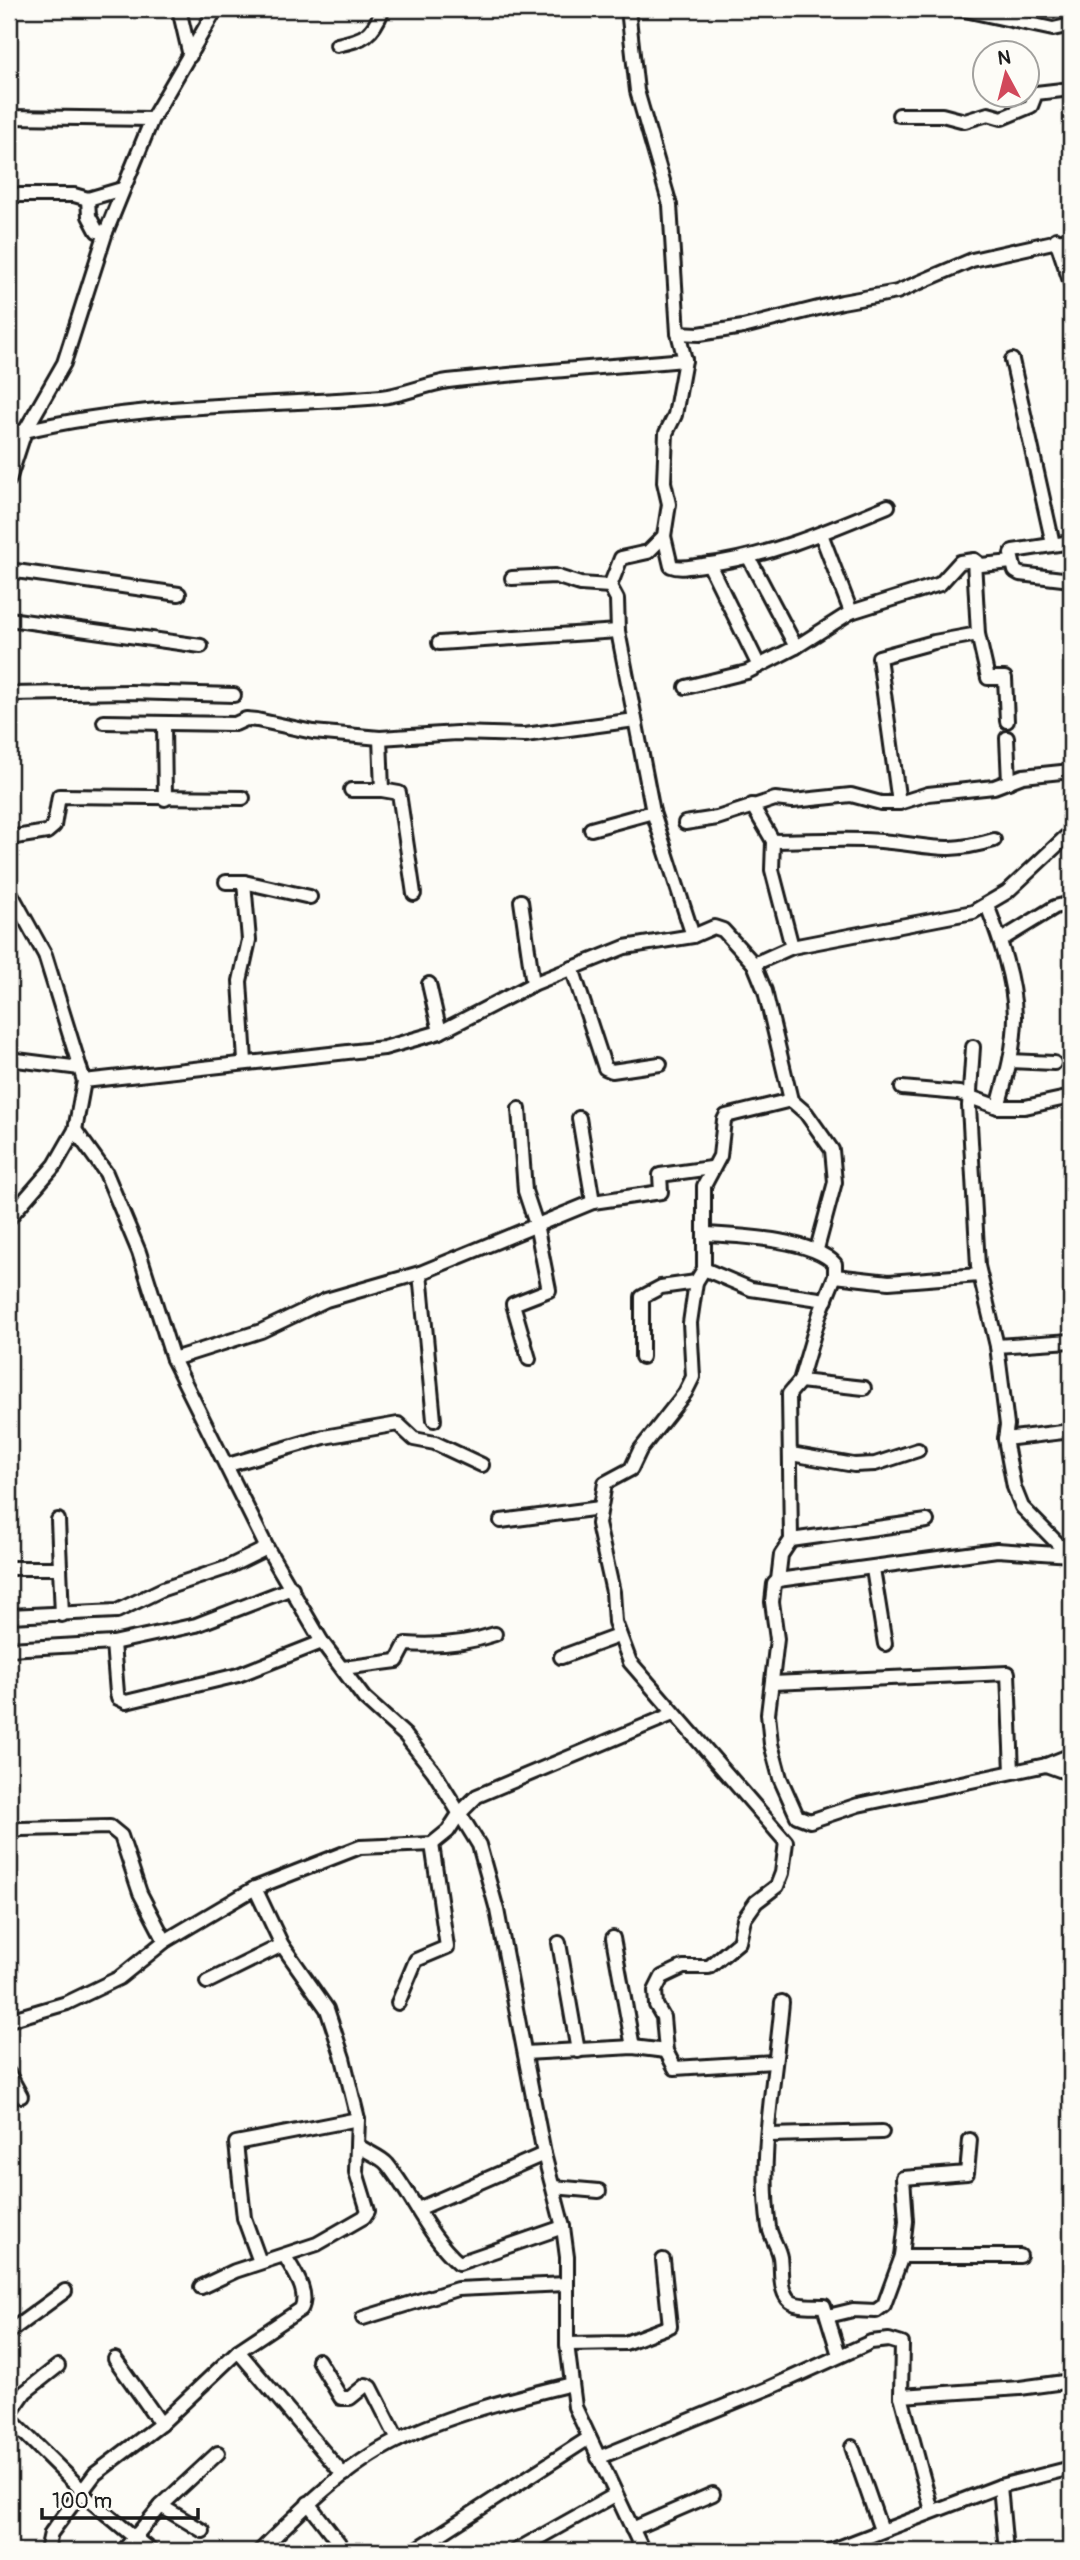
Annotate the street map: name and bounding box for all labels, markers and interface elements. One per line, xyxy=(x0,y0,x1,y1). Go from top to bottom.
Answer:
north arrow xyxy=(972,38,1042,108)
text: N xyxy=(996,45,1012,71)
scale bar xyxy=(42,2476,198,2520)
text: 100 m xyxy=(52,2488,112,2515)

